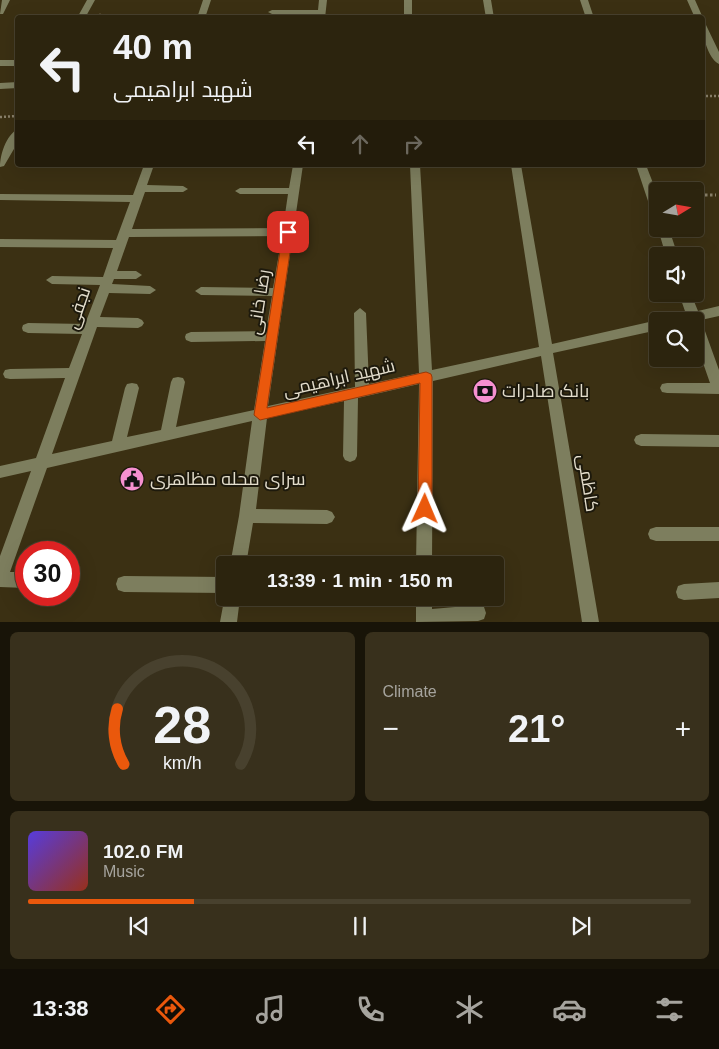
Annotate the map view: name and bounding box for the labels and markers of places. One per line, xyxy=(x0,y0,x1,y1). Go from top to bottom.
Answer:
pin xyxy=(267,211,309,253)
bank icon: بانک صادرات xyxy=(472,378,498,404)
place label: بانک صادرات xyxy=(502,381,589,402)
public building icon: سرای محله مظاهری xyxy=(119,466,145,492)
place label: سرای محله مظاهری xyxy=(150,469,306,490)

